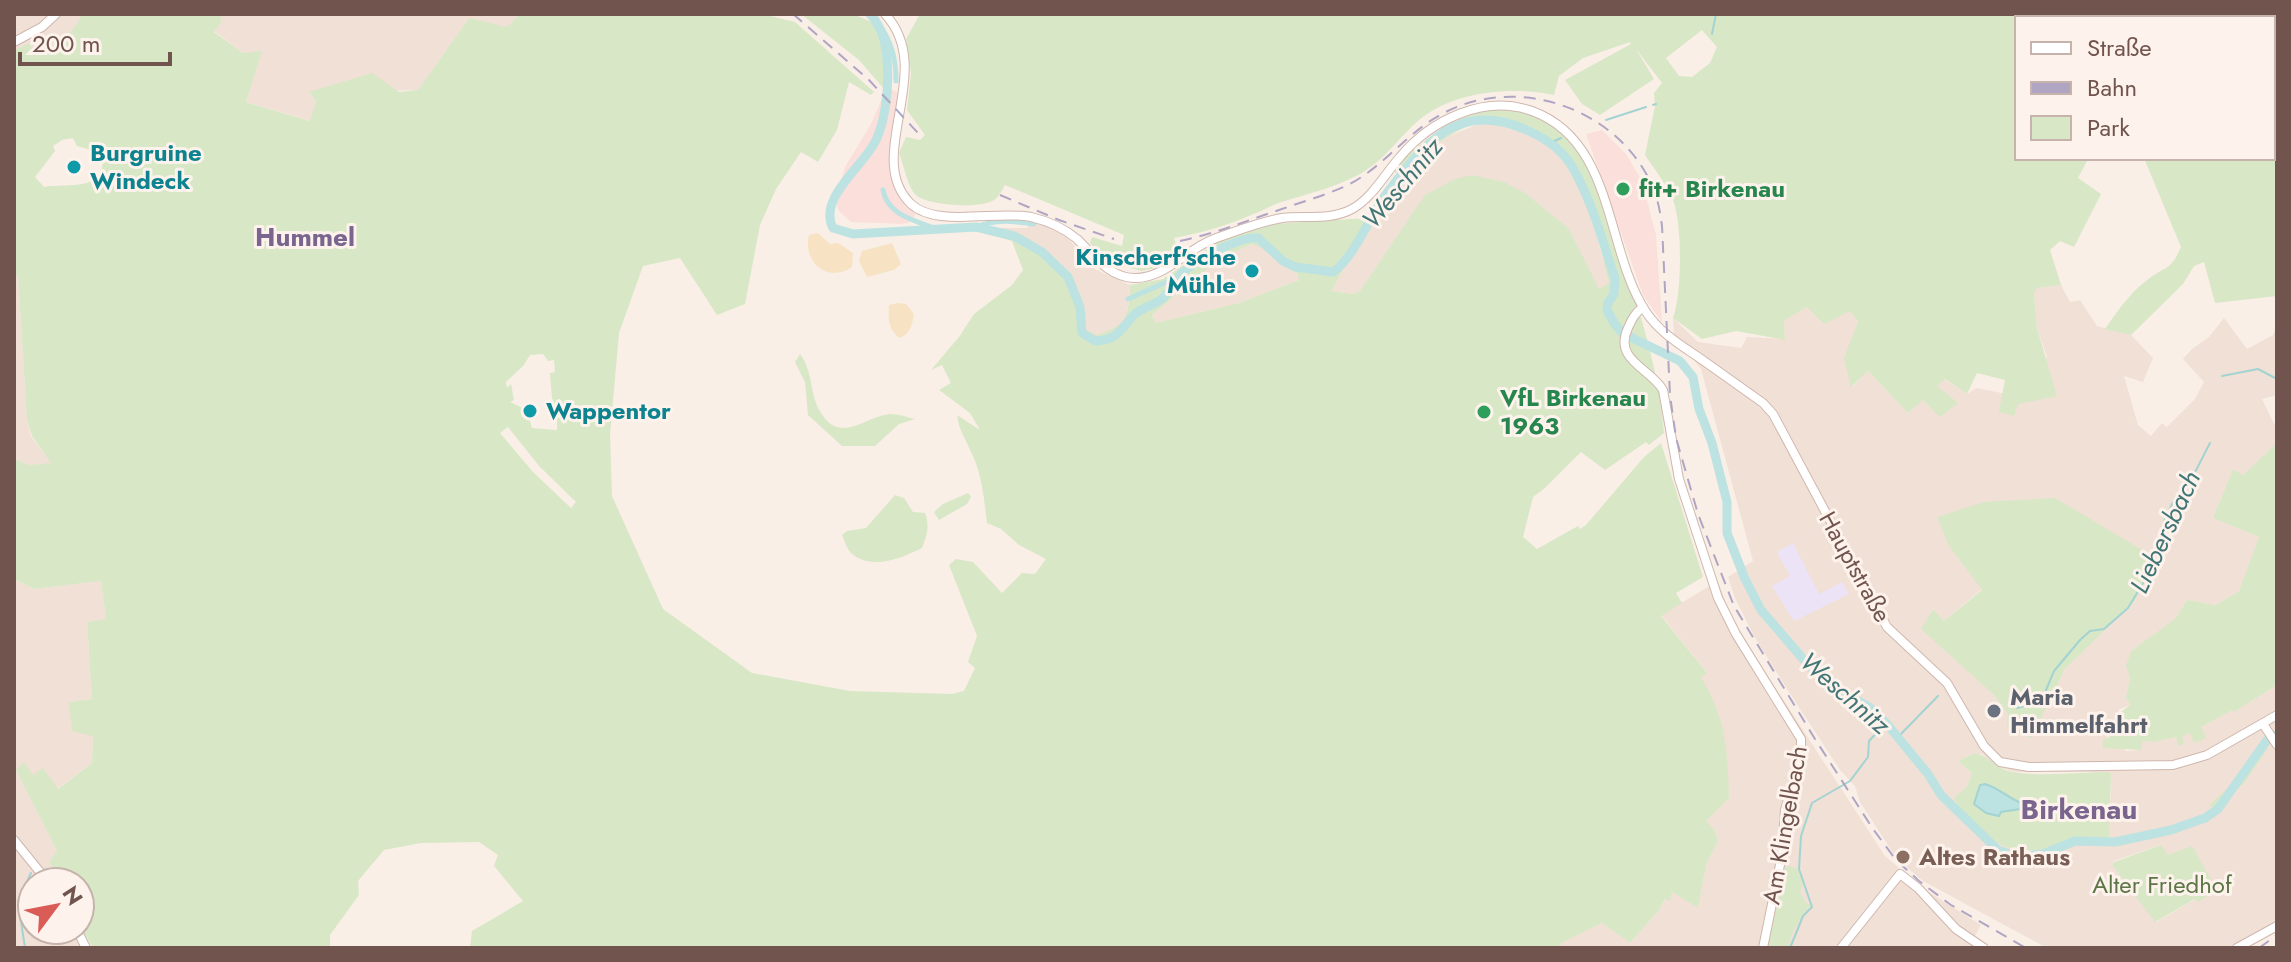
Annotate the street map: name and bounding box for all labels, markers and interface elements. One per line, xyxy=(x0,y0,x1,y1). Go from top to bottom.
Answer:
scale bar xyxy=(20,16,170,66)
legend xyxy=(2015,16,2275,160)
text: 200 m xyxy=(32,26,100,61)
text: Straße xyxy=(2087,30,2152,65)
text: Bahn xyxy=(2087,70,2137,105)
text: Park xyxy=(2087,110,2130,145)
water label: Weschnitz xyxy=(1352,128,1452,237)
place label: Burgruine Windeck xyxy=(90,135,202,198)
marker: Burgruine Windeck xyxy=(65,158,83,176)
place label: fit+ Birkenau xyxy=(1639,171,1785,206)
marker: fit+ Birkenau xyxy=(1614,180,1632,198)
district label: Hummel xyxy=(255,218,355,256)
place label: Kinscherf'sche Mühle xyxy=(1075,239,1236,302)
marker: Kinscherf'sche Mühle xyxy=(1243,262,1261,280)
place label: VfL Birkenau 1963 xyxy=(1499,380,1646,443)
place label: Wappentor xyxy=(546,393,671,428)
marker: Wappentor xyxy=(521,402,539,420)
marker: VfL Birkenau 1963 xyxy=(1475,403,1493,421)
water label: Liebersbach xyxy=(2120,465,2210,599)
street label: Hauptstraße xyxy=(1811,505,1900,629)
water label: Weschnitz xyxy=(1791,643,1900,744)
place label: Maria Himmelfahrt xyxy=(2010,679,2148,742)
marker: Maria Himmelfahrt xyxy=(1985,702,2003,720)
street label: Am Klingelbach xyxy=(1753,743,1816,907)
district label: Birkenau xyxy=(2021,789,2137,830)
place label: Altes Rathaus xyxy=(1918,839,2070,874)
marker: Altes Rathaus xyxy=(1894,848,1912,866)
north arrow xyxy=(16,866,96,946)
park label: Alter Friedhof xyxy=(2092,867,2233,902)
text: N xyxy=(55,880,91,911)

